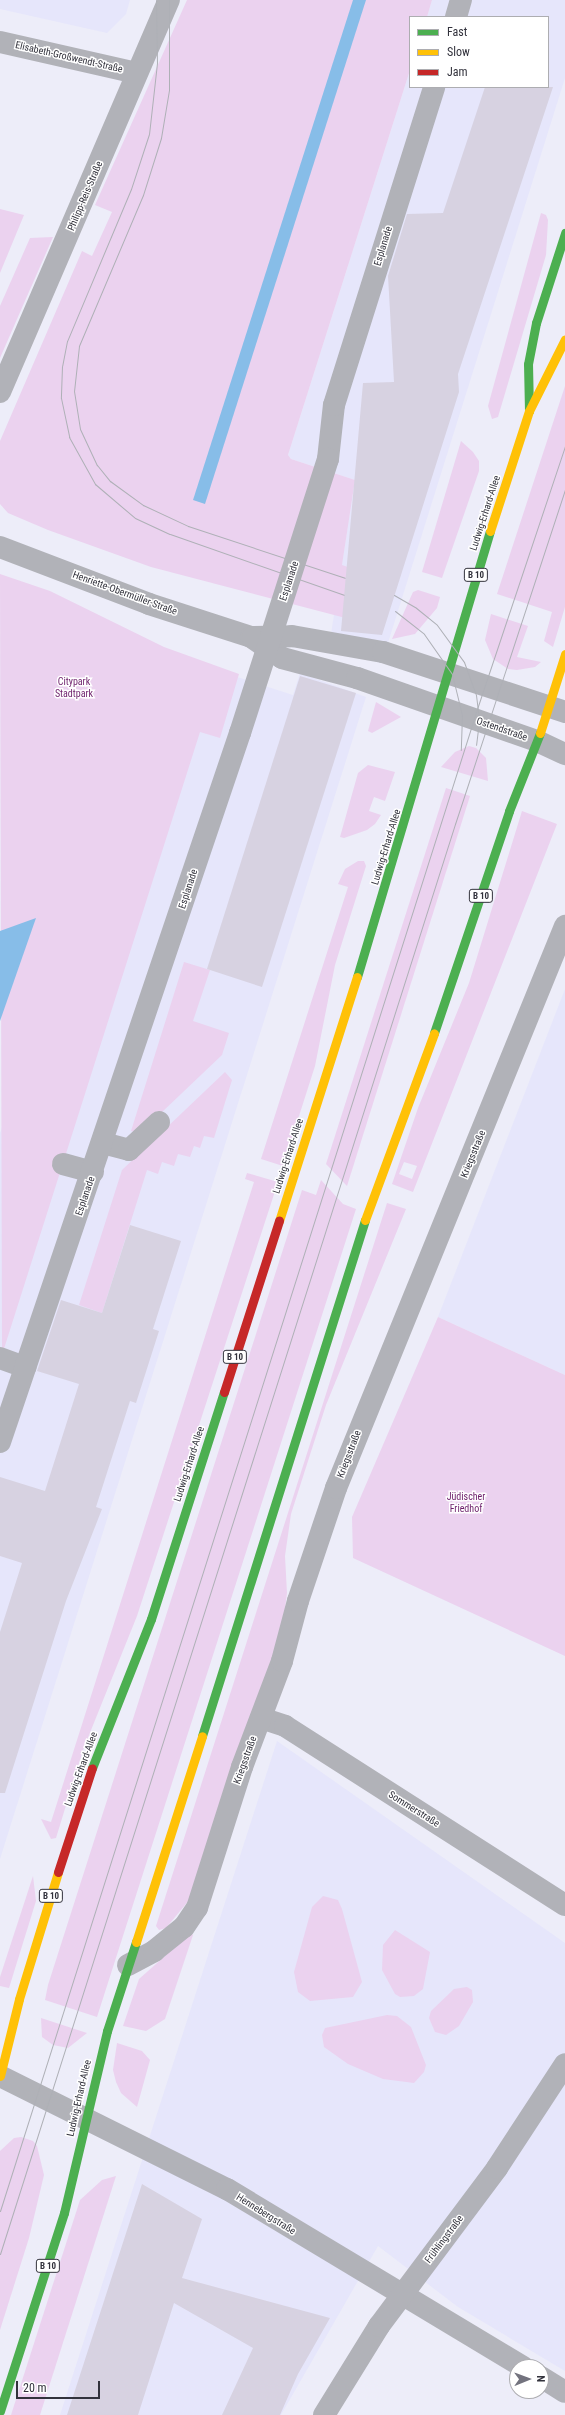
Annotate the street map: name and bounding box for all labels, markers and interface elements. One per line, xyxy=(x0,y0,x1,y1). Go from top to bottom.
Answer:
legend xyxy=(409,16,549,88)
text: Fast xyxy=(447,25,467,39)
street label: Elisabeth-Großwendt-Straße xyxy=(14,39,124,75)
text: Slow xyxy=(447,45,470,59)
text: Jam xyxy=(447,65,468,79)
street label: Philipp-Reis-Straße xyxy=(65,159,105,233)
street label: Esplanade xyxy=(371,225,395,267)
street label: Ludwig-Erhard-Allee xyxy=(467,474,503,552)
street label: Esplanade xyxy=(277,560,301,602)
street label: Henriette-Obermüller-Straße xyxy=(71,568,179,618)
road number: B 10 xyxy=(463,568,489,582)
park label: Citypark Stadtpark xyxy=(55,675,93,698)
street label: Ostendstraße xyxy=(475,715,529,743)
street label: Ludwig-Erhard-Allee xyxy=(369,808,403,886)
street label: Esplanade xyxy=(176,868,200,910)
road number: B 10 xyxy=(468,889,494,903)
street label: Ludwig-Erhard-Allee xyxy=(270,1117,306,1195)
street label: Kriegsstraße xyxy=(458,1129,488,1179)
street label: Esplanade xyxy=(73,1175,97,1217)
road number: B 10 xyxy=(222,1350,248,1364)
street label: Ludwig-Erhard-Allee xyxy=(171,1425,207,1503)
street label: Kriegsstraße xyxy=(334,1428,364,1480)
park label: Jüdischer Friedhof xyxy=(447,1490,485,1514)
street label: Ludwig-Erhard-Allee xyxy=(62,1730,100,1808)
street label: Kriegsstraße xyxy=(231,1734,259,1786)
street label: Sommerstraße xyxy=(386,1789,442,1829)
road number: B 10 xyxy=(38,1889,64,1903)
street label: Ludwig-Erhard-Allee xyxy=(64,2059,94,2137)
street label: Hennebergstraße xyxy=(234,2191,298,2237)
street label: Frühlingstraße xyxy=(422,2213,466,2265)
road number: B 10 xyxy=(35,2259,61,2273)
north arrow xyxy=(509,2359,549,2399)
scale bar xyxy=(18,2373,102,2399)
text: N xyxy=(534,2375,547,2382)
text: 20 m xyxy=(23,2381,47,2395)

